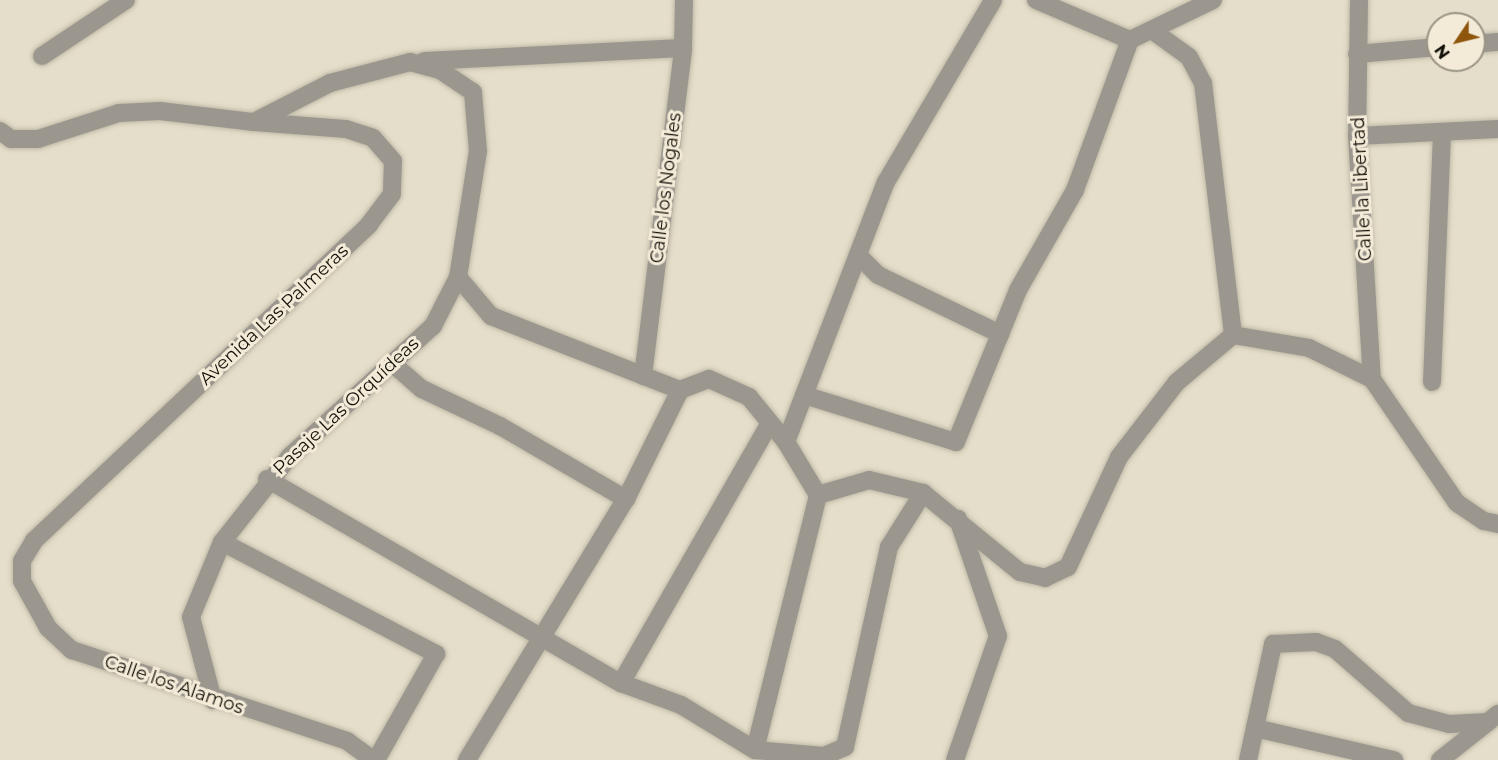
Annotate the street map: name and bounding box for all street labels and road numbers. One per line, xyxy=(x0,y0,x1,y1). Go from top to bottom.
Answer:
street label: Calle los Nogales xyxy=(646,111,686,265)
street label: Calle la Libertad xyxy=(1347,116,1377,262)
street label: Avenida Las Palmeras xyxy=(195,240,353,390)
street label: Pasaje Las Orquídeas xyxy=(269,333,423,479)
street label: Calle los Alamos xyxy=(102,651,246,719)

